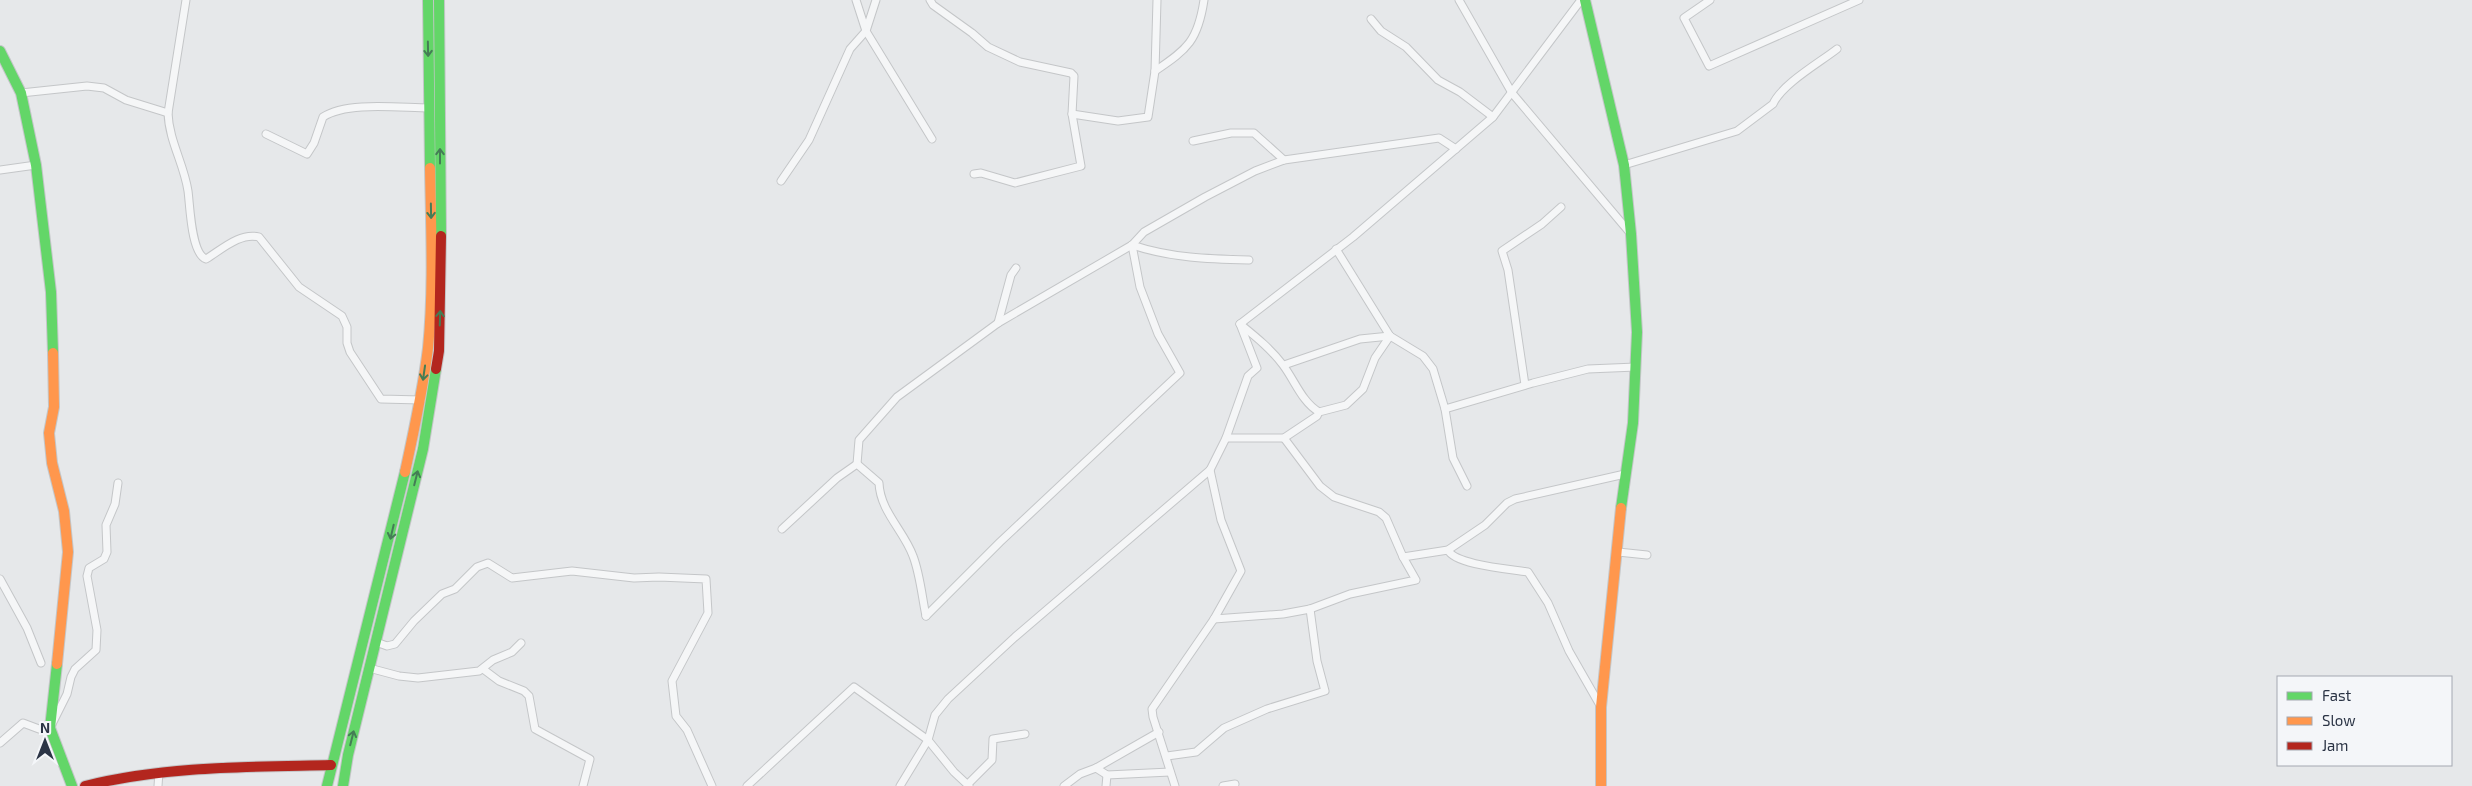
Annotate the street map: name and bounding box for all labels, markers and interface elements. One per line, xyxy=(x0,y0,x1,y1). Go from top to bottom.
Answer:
one-way arrow xyxy=(423,40,433,56)
one-way arrow xyxy=(436,148,445,164)
one-way arrow xyxy=(426,202,436,219)
one-way arrow xyxy=(435,310,444,326)
one-way arrow xyxy=(419,365,429,381)
one-way arrow xyxy=(412,471,421,487)
one-way arrow xyxy=(386,524,396,540)
legend xyxy=(2277,676,2452,766)
text: Fast xyxy=(2322,686,2352,704)
text: Slow xyxy=(2322,711,2356,729)
north arrow xyxy=(20,716,70,766)
text: N xyxy=(40,719,50,736)
one-way arrow xyxy=(348,731,357,747)
text: Jam xyxy=(2322,736,2348,754)

